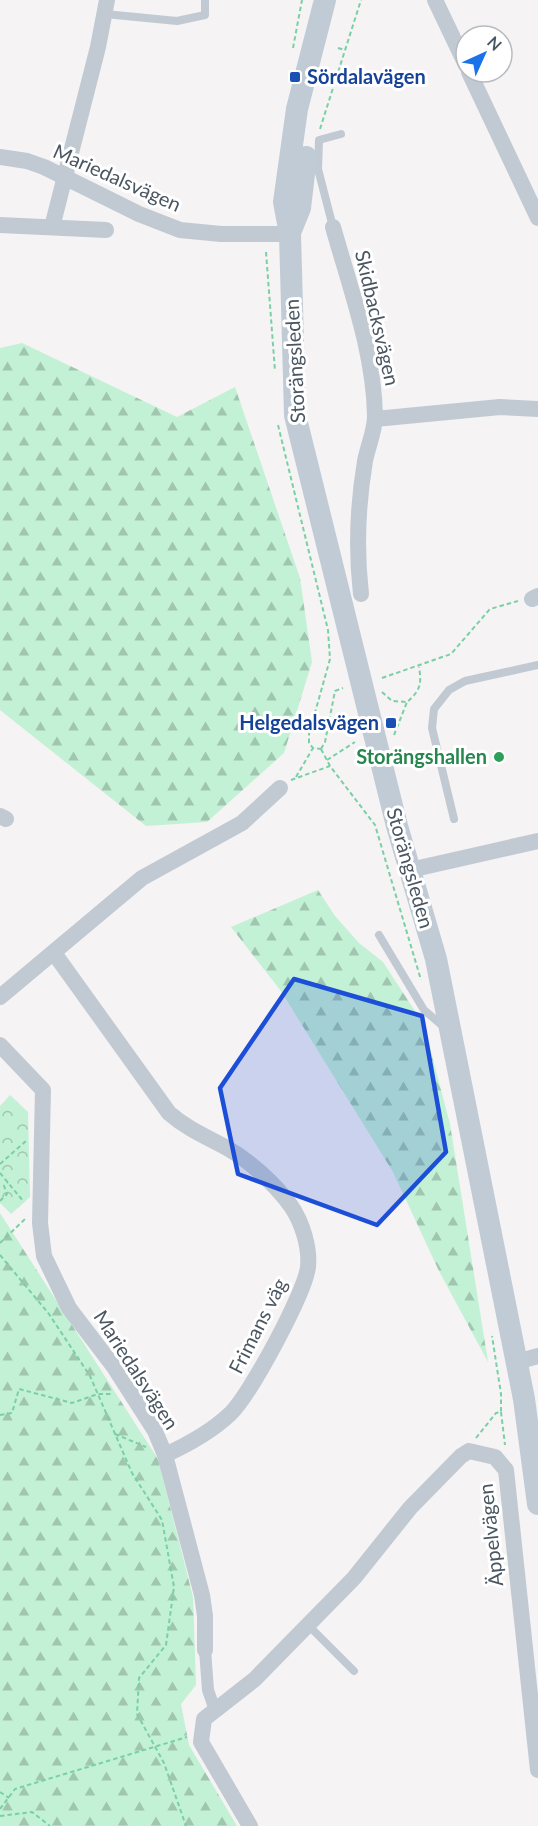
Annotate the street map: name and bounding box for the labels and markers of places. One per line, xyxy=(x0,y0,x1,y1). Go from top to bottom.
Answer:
place label: Sördalavägen xyxy=(307,64,426,88)
marker: Sördalavägen xyxy=(288,70,302,84)
place label: Helgedalsvägen xyxy=(239,710,379,734)
marker: Helgedalsvägen xyxy=(384,716,398,730)
place label: Storängshallen xyxy=(356,744,487,768)
marker: Storängshallen xyxy=(492,750,506,764)

